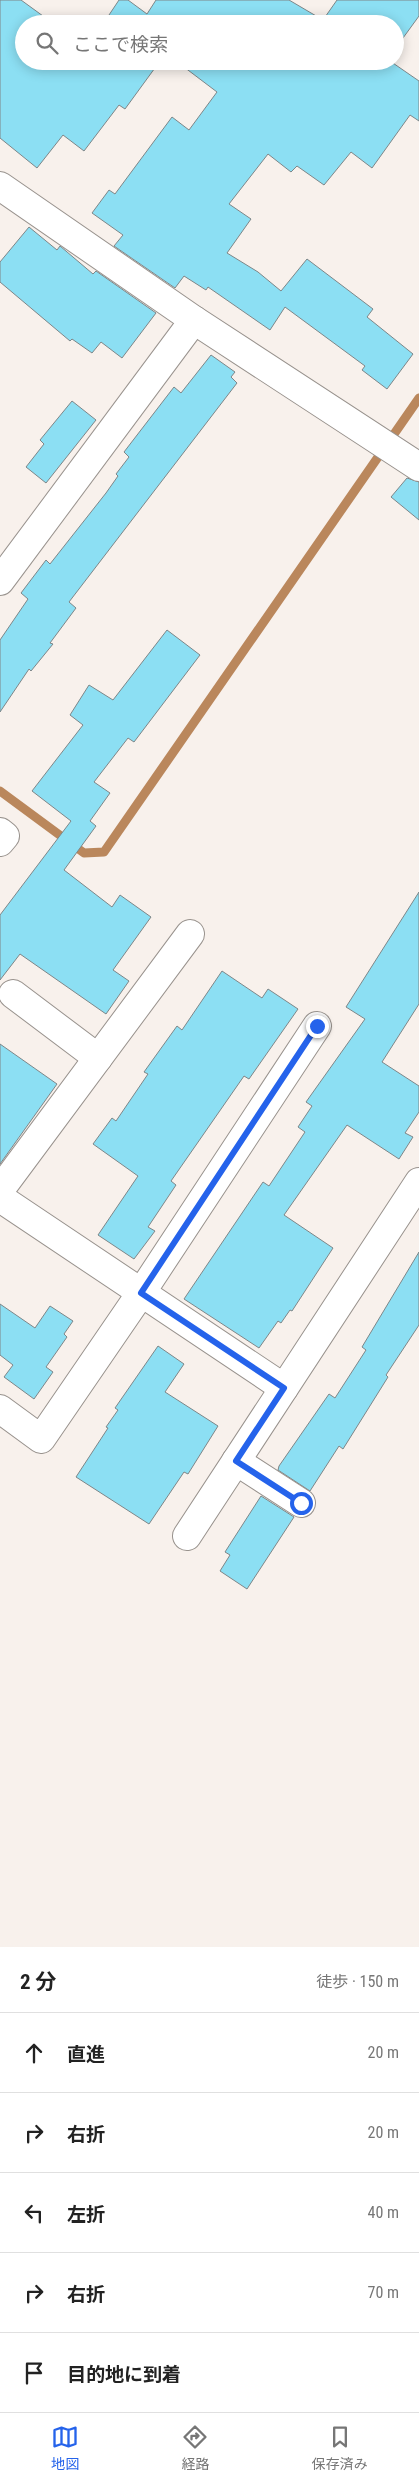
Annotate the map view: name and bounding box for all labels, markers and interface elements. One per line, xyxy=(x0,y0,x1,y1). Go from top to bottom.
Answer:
search box xyxy=(15,15,404,70)
icon: search xyxy=(33,29,61,57)
text: ここで検索 xyxy=(73,33,168,56)
route end xyxy=(306,1015,329,1038)
route start xyxy=(290,1492,313,1515)
text: 2 分 xyxy=(20,1970,56,1994)
text: 徒歩 · 150 m xyxy=(316,1972,399,1991)
icon: ahead xyxy=(20,2039,48,2067)
text: 直進 xyxy=(67,2043,105,2066)
text: 20 m xyxy=(367,2043,399,2062)
icon: right xyxy=(20,2119,48,2147)
text: 右折 xyxy=(67,2123,105,2146)
text: 20 m xyxy=(367,2123,399,2142)
icon: left xyxy=(20,2199,48,2227)
text: 左折 xyxy=(67,2203,105,2226)
text: 40 m xyxy=(367,2203,399,2222)
icon: right xyxy=(20,2279,48,2307)
text: 右折 xyxy=(67,2283,105,2306)
text: 70 m xyxy=(367,2283,399,2302)
icon: arrive xyxy=(20,2359,48,2387)
text: 目的地に到着 xyxy=(67,2363,181,2386)
tab: 地図 xyxy=(51,2423,79,2473)
tab: 経路 xyxy=(181,2423,209,2473)
tab: 保存済み xyxy=(312,2423,368,2473)

